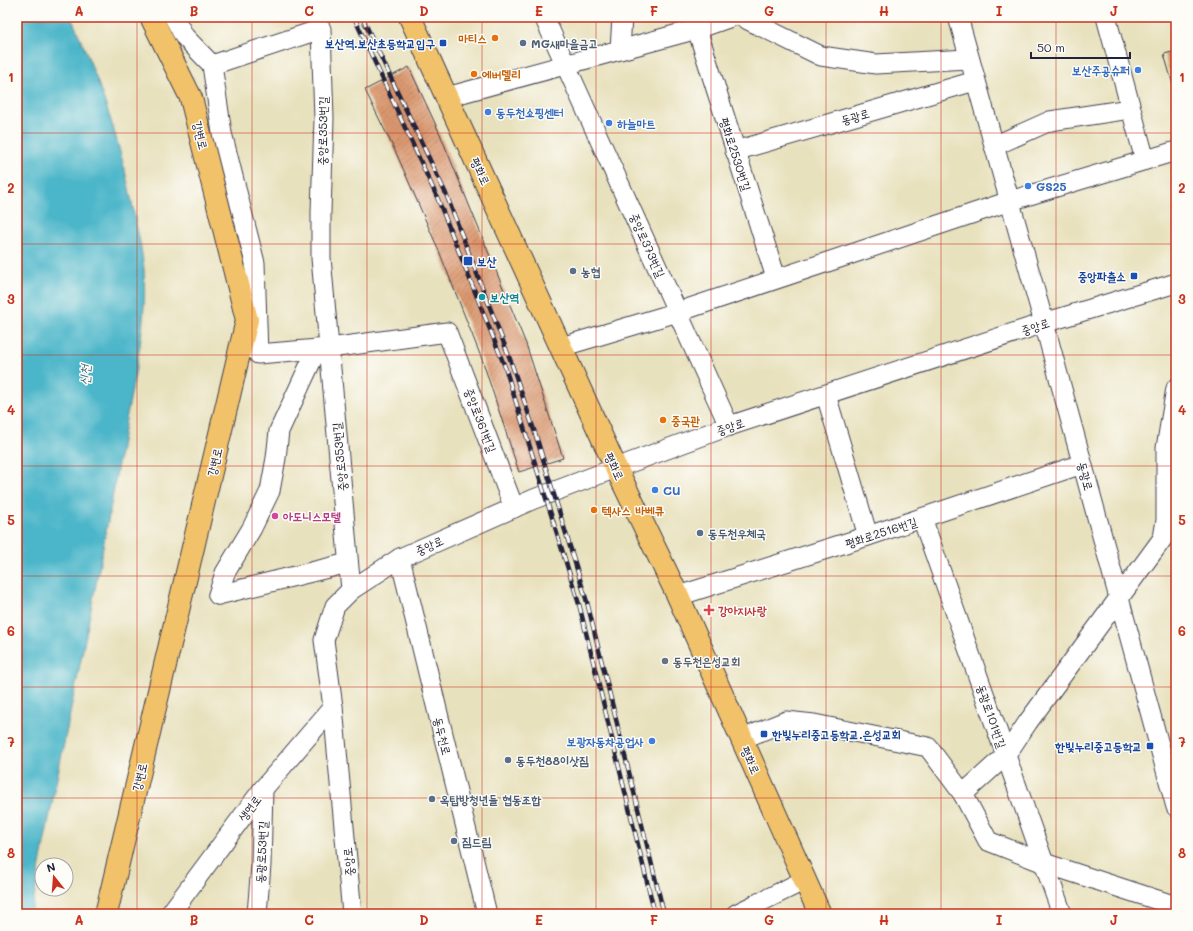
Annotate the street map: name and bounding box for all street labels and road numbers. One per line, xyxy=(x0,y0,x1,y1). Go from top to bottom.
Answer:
street label: 중앙로353번길 xyxy=(313,96,331,166)
street label: 동광로 xyxy=(839,104,871,128)
street label: 평화로2530번길 xyxy=(717,115,756,193)
street label: 강변로 xyxy=(190,119,212,151)
street label: 평화로 xyxy=(468,154,494,188)
street label: 중앙로373번길 xyxy=(627,210,669,280)
street label: 중앙로 xyxy=(1019,314,1051,338)
street label: 중앙로361번길 xyxy=(461,385,501,455)
street label: 중앙로 xyxy=(714,414,746,438)
street label: 중앙로353번길 xyxy=(328,421,350,492)
street label: 강변로 xyxy=(203,446,225,478)
street label: 평화로 xyxy=(602,449,628,483)
street label: 동광로 xyxy=(1075,460,1097,492)
street label: 평화로2516번길 xyxy=(843,513,919,551)
street label: 중앙로 xyxy=(413,532,445,558)
street label: 동광로101번길 xyxy=(974,682,1010,750)
street label: 동두천로 xyxy=(431,715,455,757)
street label: 평화로 xyxy=(738,744,764,776)
street label: 강변로 xyxy=(128,761,150,793)
street label: 생연로 xyxy=(234,792,264,824)
street label: 동광로53번길 xyxy=(251,820,271,884)
street label: 중앙로 xyxy=(339,847,357,877)

